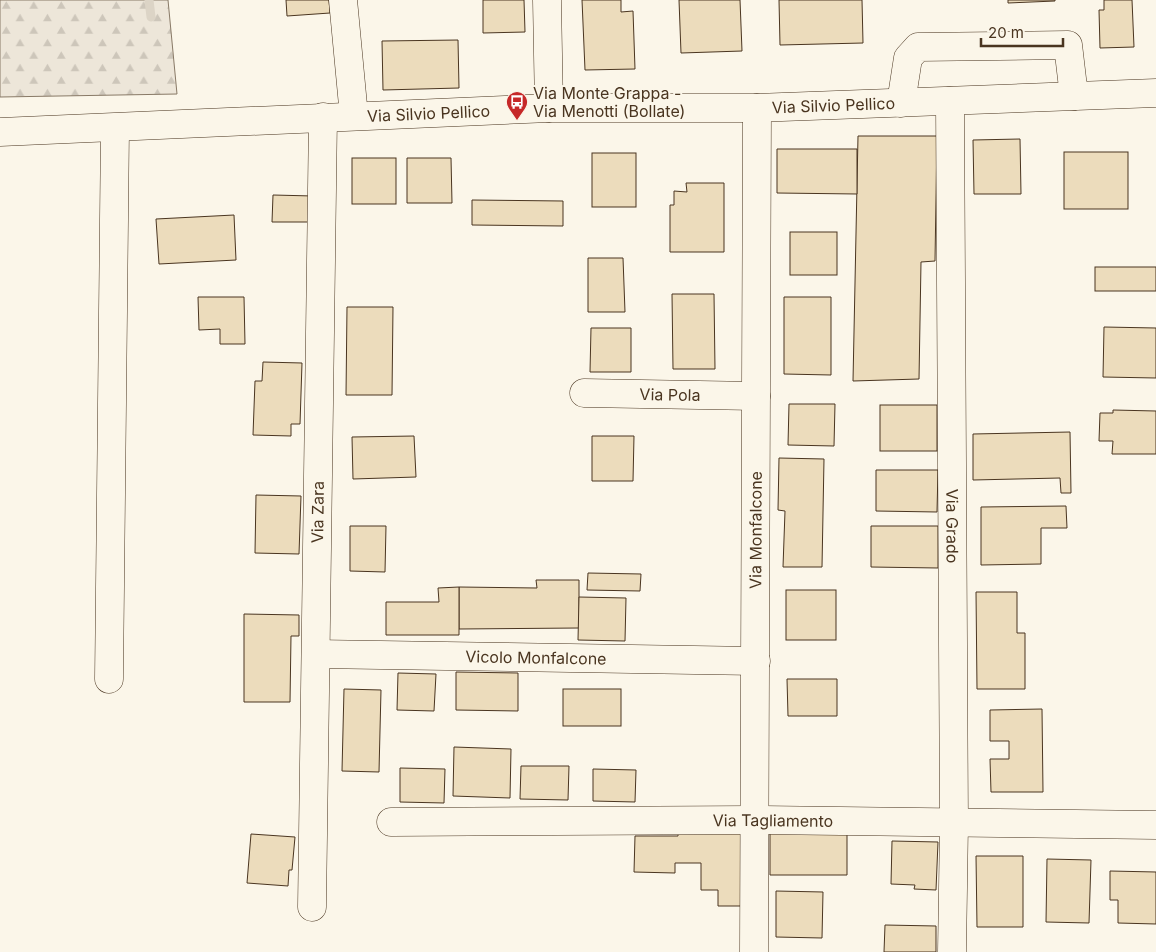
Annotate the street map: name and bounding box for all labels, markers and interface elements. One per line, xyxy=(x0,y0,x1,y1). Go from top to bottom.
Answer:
scale bar xyxy=(981,15,1064,47)
text: 20 m xyxy=(988,23,1024,42)
place label: Via Monte Grappa - Via Menotti (Bollate) xyxy=(533,83,685,121)
bus stop icon: Via Monte Grappa - Via Menotti (Bollate) xyxy=(505,90,529,121)
street label: Via Silvio Pellico xyxy=(771,93,895,117)
street label: Via Silvio Pellico xyxy=(367,101,491,126)
street label: Via Pola xyxy=(639,384,701,405)
street label: Via Monfalcone xyxy=(745,471,766,589)
street label: Via Zara xyxy=(307,481,328,543)
street label: Via Grado xyxy=(942,489,963,563)
street label: Vicolo Monfalcone xyxy=(465,646,607,669)
street label: Via Tagliamento xyxy=(713,810,833,831)

